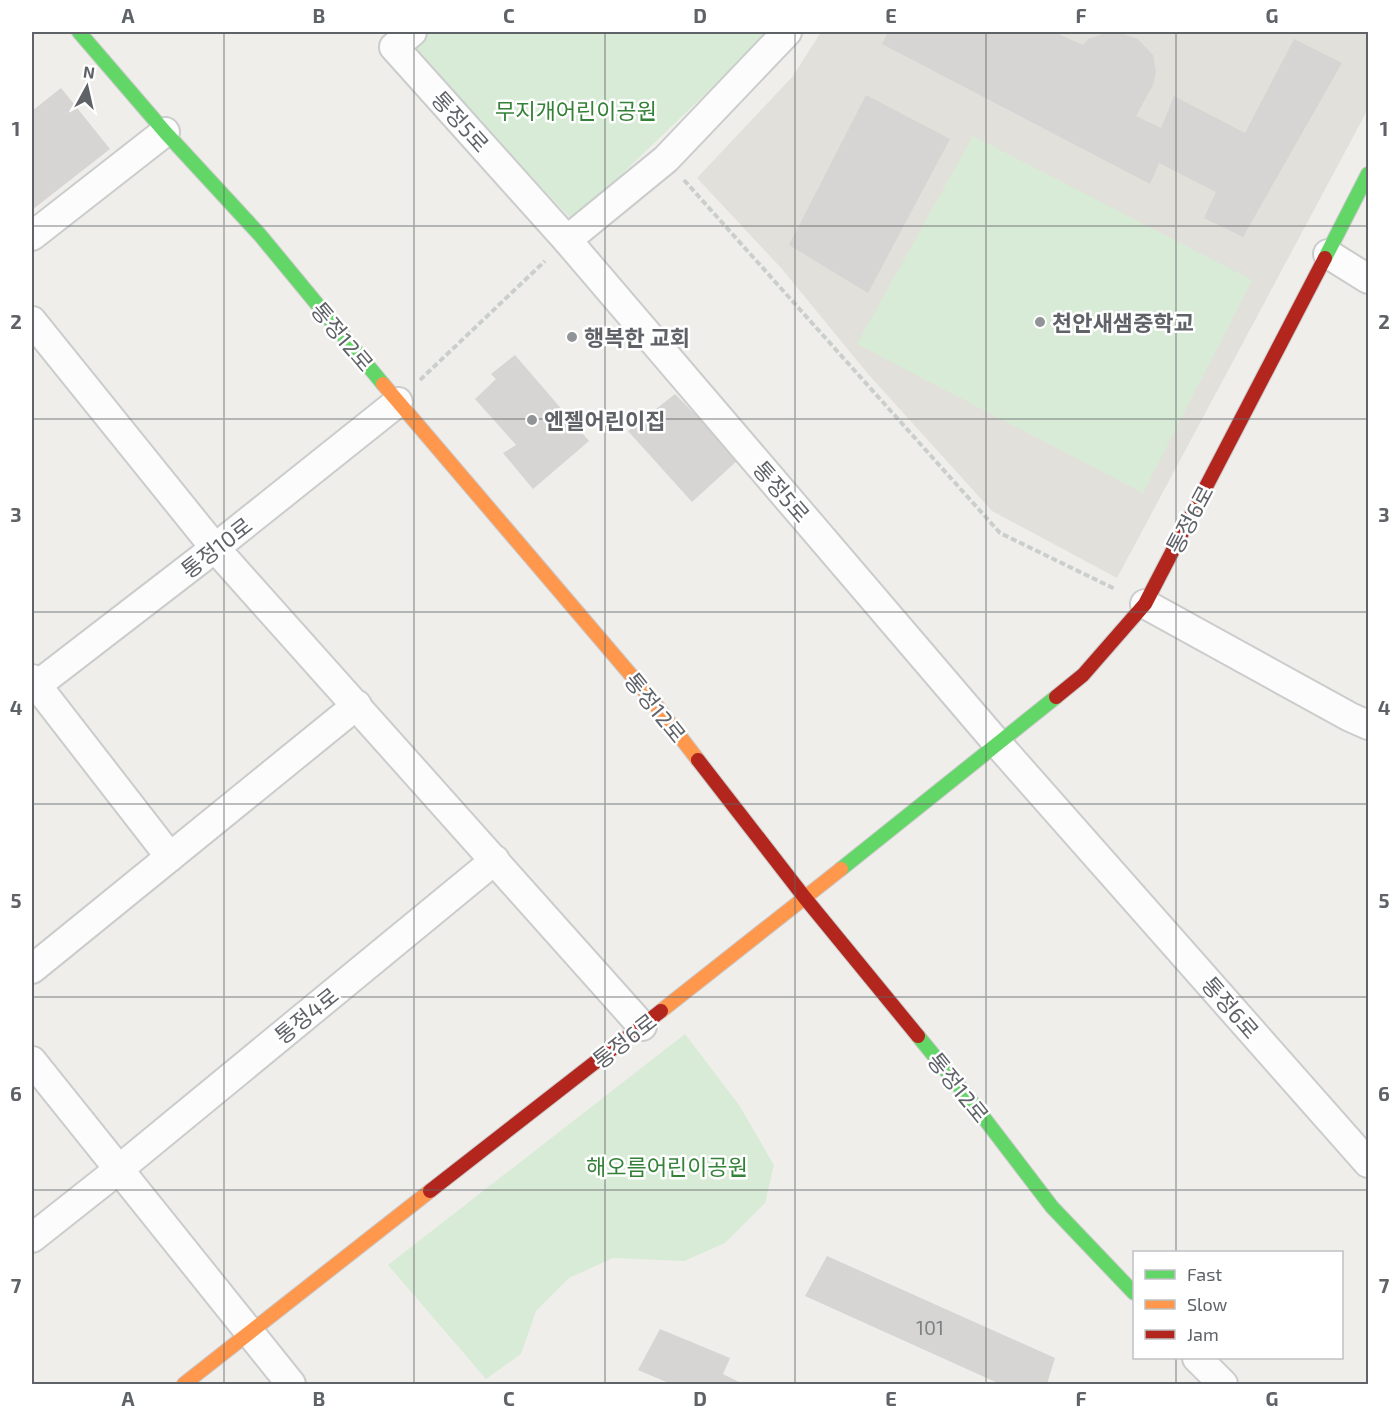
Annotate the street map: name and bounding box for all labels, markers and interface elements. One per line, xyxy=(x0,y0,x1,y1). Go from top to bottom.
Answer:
text: A xyxy=(121,3,135,27)
text: B xyxy=(313,3,325,27)
text: C xyxy=(503,3,515,27)
text: D xyxy=(693,3,707,27)
text: E xyxy=(885,3,897,27)
text: F xyxy=(1075,3,1087,27)
text: G xyxy=(1266,3,1278,27)
north arrow xyxy=(57,57,117,117)
text: N xyxy=(82,61,96,82)
street label: 통정5로 xyxy=(427,85,495,157)
park label: 무지개어린이공원 xyxy=(495,97,657,123)
text: 1 xyxy=(12,116,20,140)
text: 1 xyxy=(1380,116,1388,140)
street label: 통정12로 xyxy=(307,296,379,376)
text: 2 xyxy=(10,309,22,333)
place label: 천안새샘중학교 xyxy=(1052,309,1194,335)
text: 2 xyxy=(1378,309,1390,333)
marker: 천안새샘중학교 xyxy=(1033,315,1047,329)
place label: 행복한 교회 xyxy=(584,324,690,350)
marker: 행복한 교회 xyxy=(565,330,579,344)
place label: 엔젤어린이집 xyxy=(544,407,665,433)
marker: 엔젤어린이집 xyxy=(525,413,539,427)
street label: 통정5로 xyxy=(748,455,816,527)
street label: 통정6로 xyxy=(1160,481,1218,557)
text: 3 xyxy=(10,502,22,526)
text: 3 xyxy=(1378,502,1390,526)
street label: 통정10로 xyxy=(175,511,257,583)
street label: 통정12로 xyxy=(620,667,692,747)
text: 4 xyxy=(10,695,23,719)
text: 4 xyxy=(1378,695,1391,719)
text: 5 xyxy=(10,888,22,912)
text: 5 xyxy=(1378,888,1390,912)
street label: 통정6로 xyxy=(1197,971,1265,1043)
street label: 통정4로 xyxy=(269,982,343,1048)
street label: 통정6로 xyxy=(587,1007,661,1073)
street label: 통정12로 xyxy=(923,1047,995,1127)
text: 6 xyxy=(10,1081,22,1105)
text: 6 xyxy=(1378,1081,1390,1105)
park label: 해오름어린이공원 xyxy=(586,1153,748,1179)
legend xyxy=(1133,1251,1343,1359)
text: Fast xyxy=(1187,1263,1222,1285)
text: 7 xyxy=(11,1273,22,1297)
text: 7 xyxy=(1379,1273,1390,1297)
text: Slow xyxy=(1187,1293,1228,1315)
house number: 101 xyxy=(916,1315,944,1339)
text: Jam xyxy=(1187,1323,1219,1345)
text: A xyxy=(121,1386,135,1410)
text: B xyxy=(313,1386,325,1410)
text: C xyxy=(503,1386,515,1410)
text: D xyxy=(693,1386,707,1410)
text: E xyxy=(885,1386,897,1410)
text: F xyxy=(1075,1386,1087,1410)
text: G xyxy=(1266,1386,1278,1410)

